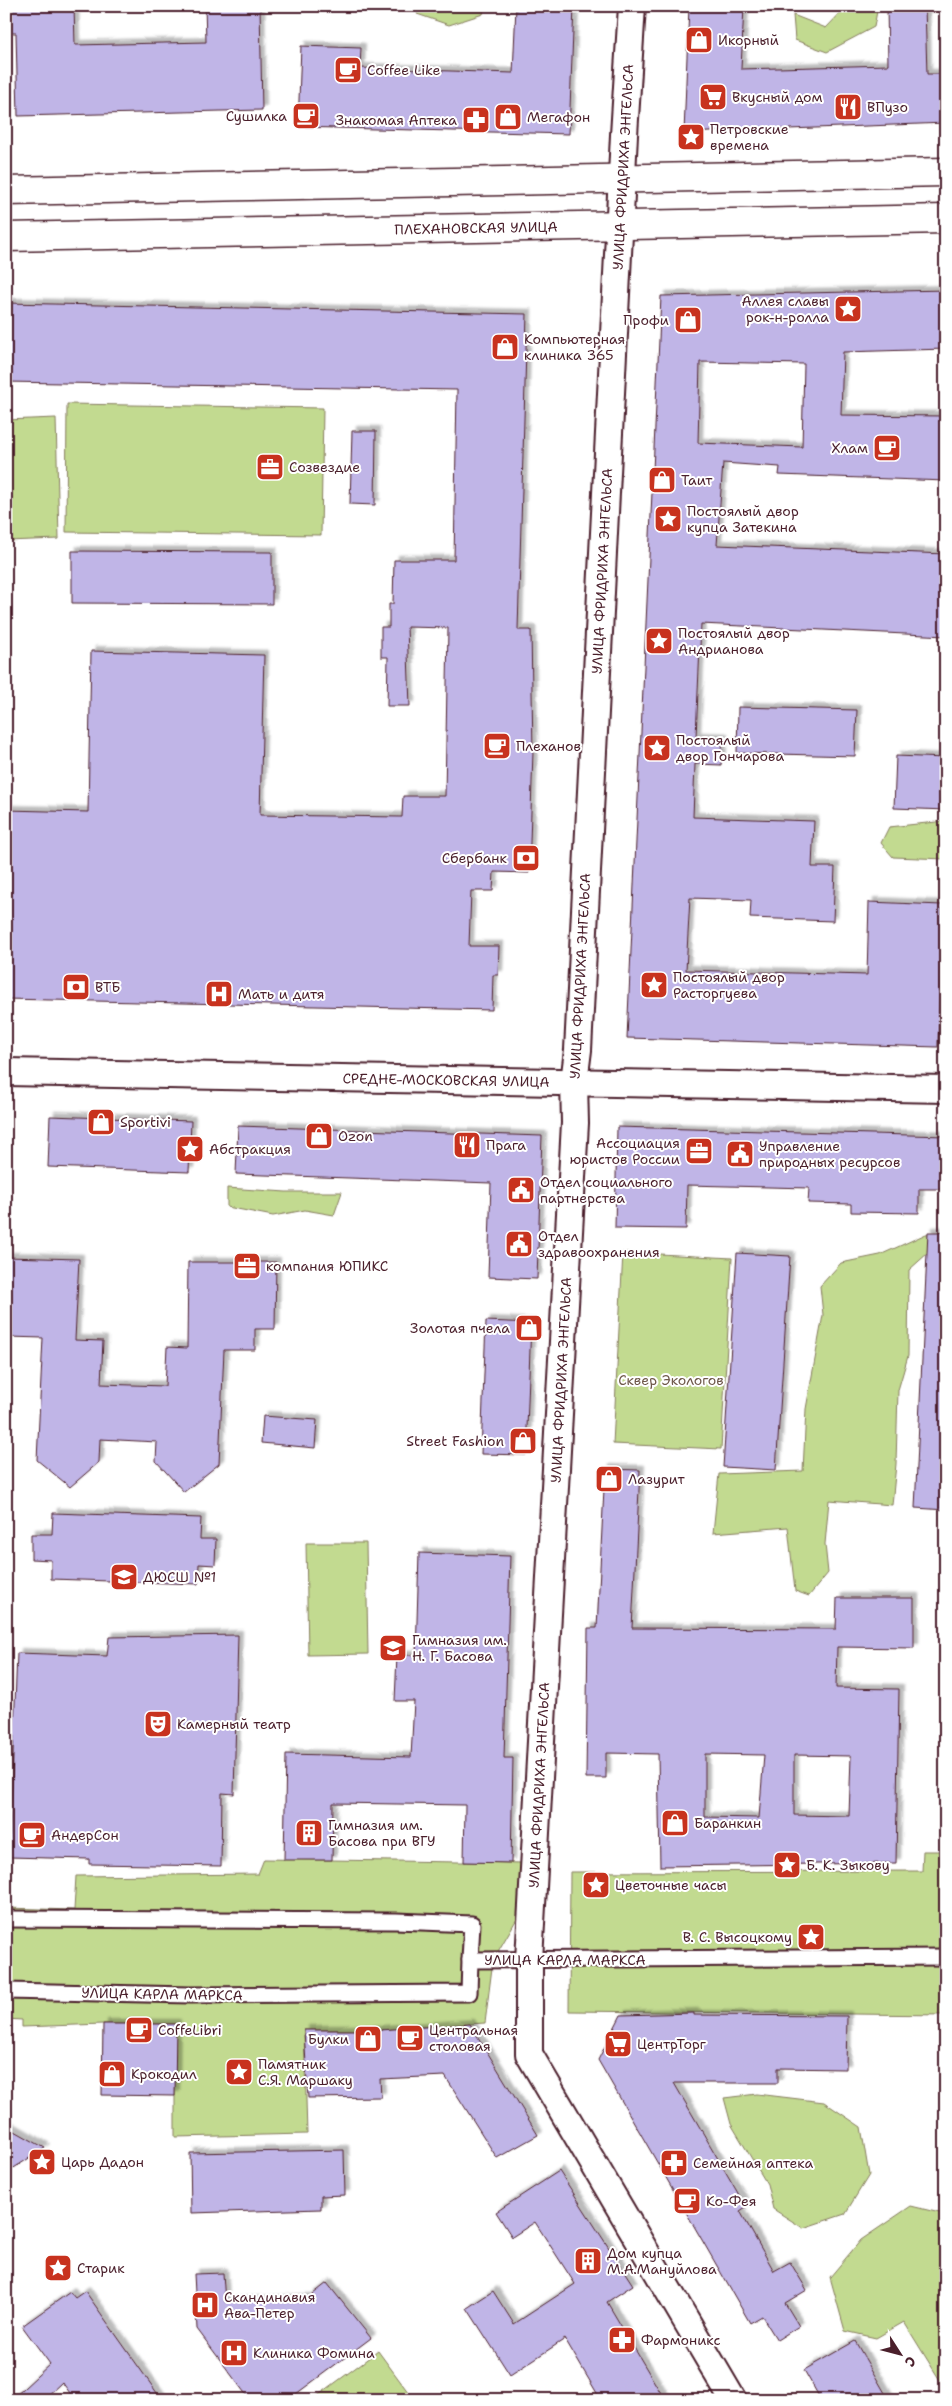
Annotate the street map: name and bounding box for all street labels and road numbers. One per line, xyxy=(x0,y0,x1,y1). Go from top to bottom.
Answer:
street label: УЛИЦА ФРИДРИХА ЭНГЕЛЬСА xyxy=(609,64,637,270)
street label: ПЛЕХАНОВСКАЯ УЛИЦА xyxy=(394,218,558,238)
street label: УЛИЦА ФРИДРИХА ЭНГЕЛЬСА xyxy=(588,468,616,674)
street label: УЛИЦА ФРИДРИХА ЭНГЕЛЬСА xyxy=(566,873,594,1079)
street label: СРЕДНЕ-МОСКОВСКАЯ УЛИЦА xyxy=(342,1069,550,1091)
street label: УЛИЦА ФРИДРИХА ЭНГЕЛЬСА xyxy=(547,1277,575,1483)
street label: УЛИЦА ФРИДРИХА ЭНГЕЛЬСА xyxy=(525,1682,553,1888)
street label: УЛИЦА КАРЛА МАРКСА xyxy=(484,1951,646,1969)
street label: УЛИЦА КАРЛА МАРКСА xyxy=(81,1984,243,2004)

